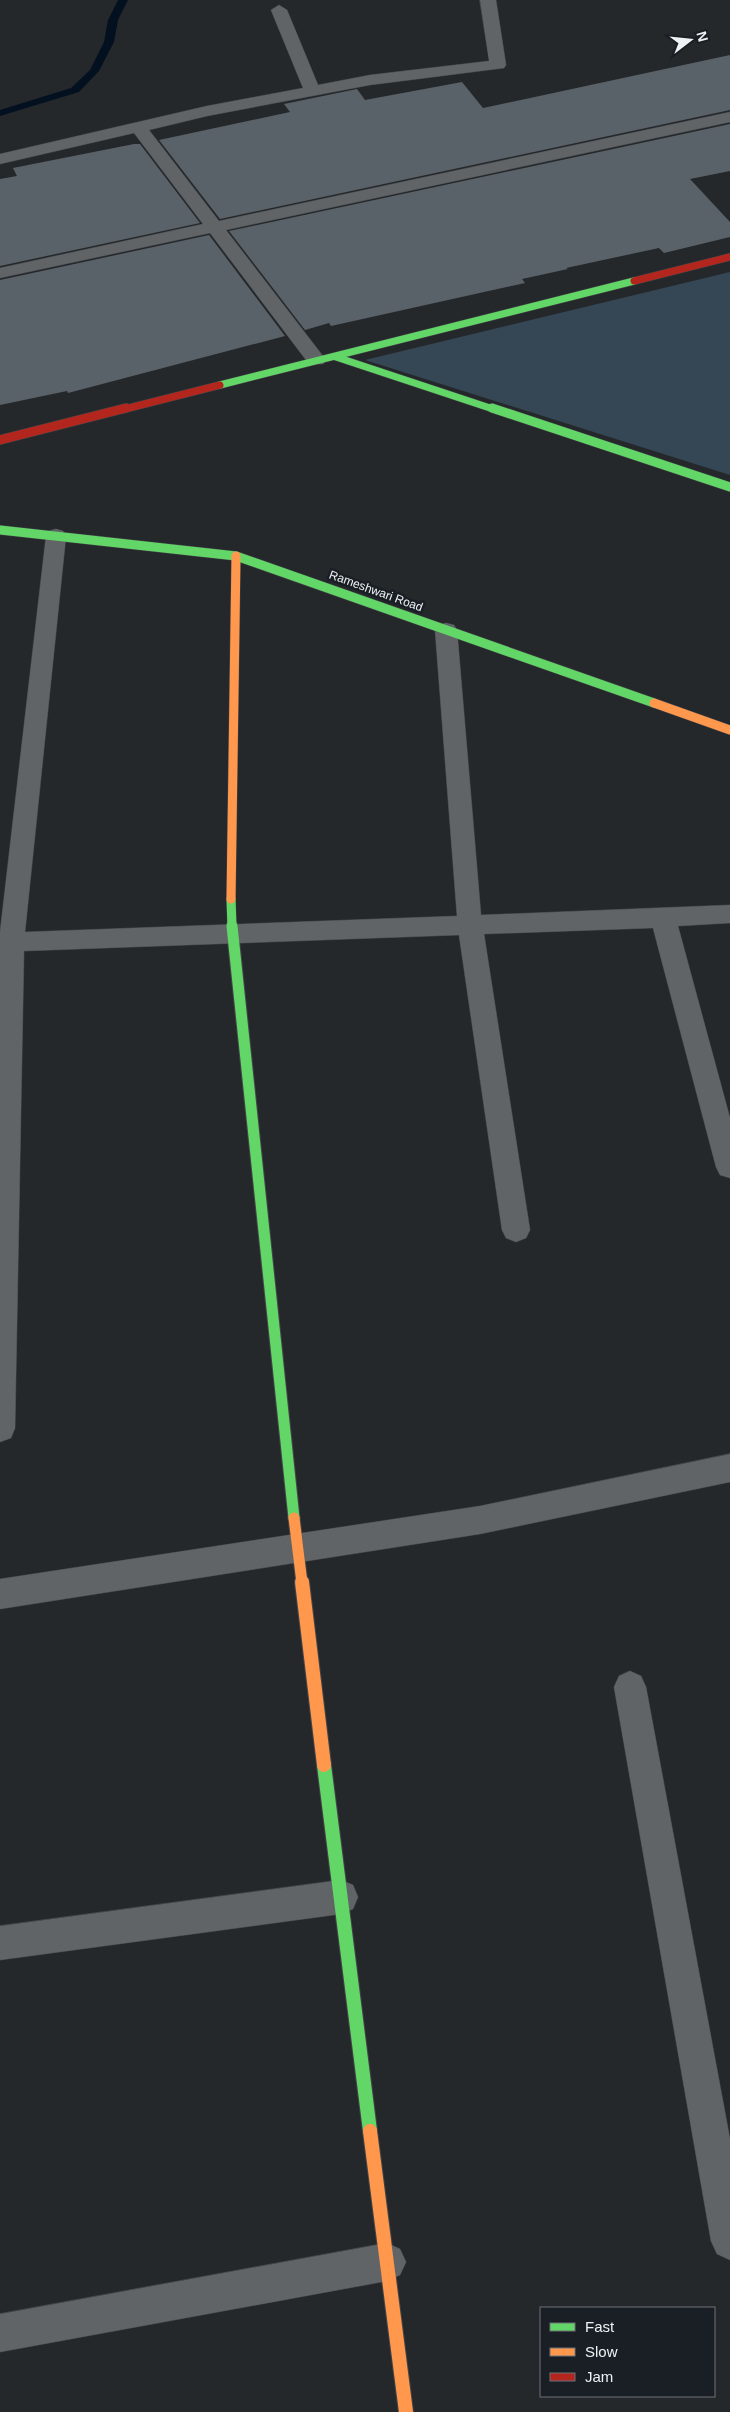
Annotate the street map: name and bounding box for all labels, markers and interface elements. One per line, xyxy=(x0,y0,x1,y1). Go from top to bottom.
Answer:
north arrow xyxy=(665,15,715,65)
text: N xyxy=(693,29,712,43)
street label: Rameshwari Road xyxy=(327,568,425,614)
legend xyxy=(540,2307,715,2397)
text: Fast xyxy=(585,2318,615,2335)
text: Slow xyxy=(585,2343,618,2360)
text: Jam xyxy=(585,2368,613,2385)

